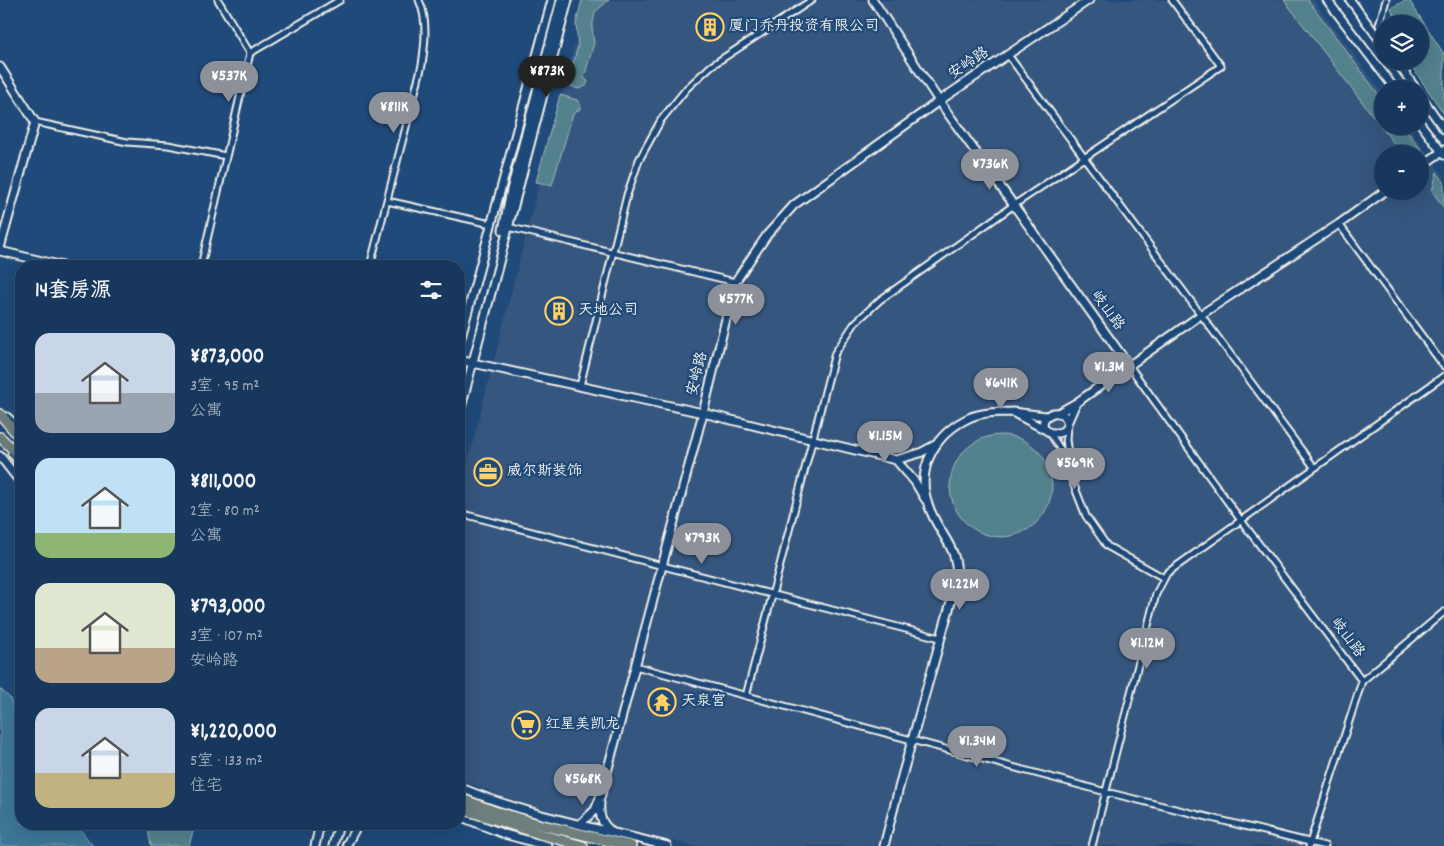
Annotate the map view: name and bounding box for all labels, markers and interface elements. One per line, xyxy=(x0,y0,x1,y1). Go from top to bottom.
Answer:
building icon: 厦门乔丹投资有限公司 xyxy=(695,12,725,42)
map controls xyxy=(1374,15,1429,200)
button: layers xyxy=(1374,15,1429,70)
place label: 厦门乔丹投资有限公司 xyxy=(729,16,879,38)
street label: 安岭路 xyxy=(944,42,994,86)
pin: ¥873K xyxy=(512,56,582,98)
text: ¥873K xyxy=(530,60,564,83)
pin: ¥537K xyxy=(194,61,264,103)
text: ¥537K xyxy=(211,65,247,88)
button: + xyxy=(1374,80,1429,135)
pin: ¥811K xyxy=(359,92,429,134)
text: ¥811K xyxy=(380,96,408,119)
button: − xyxy=(1374,145,1429,200)
pin: ¥736K xyxy=(955,148,1025,191)
text: ¥736K xyxy=(972,153,1008,176)
icon: filters xyxy=(417,276,445,304)
text: 14套房源 xyxy=(35,277,111,307)
pin: ¥577K xyxy=(701,284,771,326)
street label: 岐山路 xyxy=(1085,286,1129,336)
text: ¥577K xyxy=(719,288,753,311)
building icon: 天地公司 xyxy=(544,296,574,326)
place label: 天地公司 xyxy=(578,300,638,322)
text: ¥873,000 xyxy=(190,343,264,373)
street label: 安岭路 xyxy=(682,349,714,399)
pin: ¥1.3M xyxy=(1074,352,1144,394)
icon: home xyxy=(75,353,135,413)
text: ¥1.3M xyxy=(1094,356,1124,379)
pin: ¥641K xyxy=(966,368,1036,410)
text: ¥641K xyxy=(984,372,1018,395)
text: 3室 · 95 m² xyxy=(190,375,259,398)
text: 公寓 xyxy=(190,400,222,423)
pin: ¥1.15M xyxy=(844,420,926,463)
text: ¥1.15M xyxy=(868,425,902,448)
pin: ¥569K xyxy=(1040,448,1110,490)
text: ¥569K xyxy=(1056,452,1094,475)
office icon: 威尔斯装饰 xyxy=(473,457,503,487)
place label: 威尔斯装饰 xyxy=(507,461,582,483)
text: ¥811,000 xyxy=(190,468,256,498)
icon: home xyxy=(75,478,135,538)
text: 2室 · 80 m² xyxy=(190,500,260,523)
pin: ¥793K xyxy=(667,522,737,565)
text: 公寓 xyxy=(190,525,222,548)
text: ¥793K xyxy=(684,527,720,550)
pin: ¥1.22M xyxy=(919,568,1001,611)
text: ¥1.22M xyxy=(941,573,979,596)
text: ¥793,000 xyxy=(190,593,265,623)
icon: home xyxy=(75,603,135,663)
street label: 岐山路 xyxy=(1325,613,1369,663)
text: 3室 · 107 m² xyxy=(190,625,263,648)
pin: ¥1.12M xyxy=(1106,628,1188,670)
text: ¥1.12M xyxy=(1130,632,1164,655)
text: 安岭路 xyxy=(190,650,238,673)
temple icon: 天泉宫 xyxy=(647,687,677,717)
place label: 天泉宫 xyxy=(681,691,726,713)
supermarket icon: 红星美凯龙 xyxy=(511,710,541,740)
place label: 红星美凯龙 xyxy=(545,714,620,736)
text: ¥1,220,000 xyxy=(190,718,277,748)
pin: ¥1.34M xyxy=(936,726,1018,768)
icon: home xyxy=(75,728,135,788)
text: ¥1.34M xyxy=(958,730,996,753)
text: 5室 · 133 m² xyxy=(190,750,263,773)
pin: ¥568K xyxy=(548,764,618,806)
text: ¥568K xyxy=(565,768,601,791)
text: 住宅 xyxy=(190,775,222,798)

